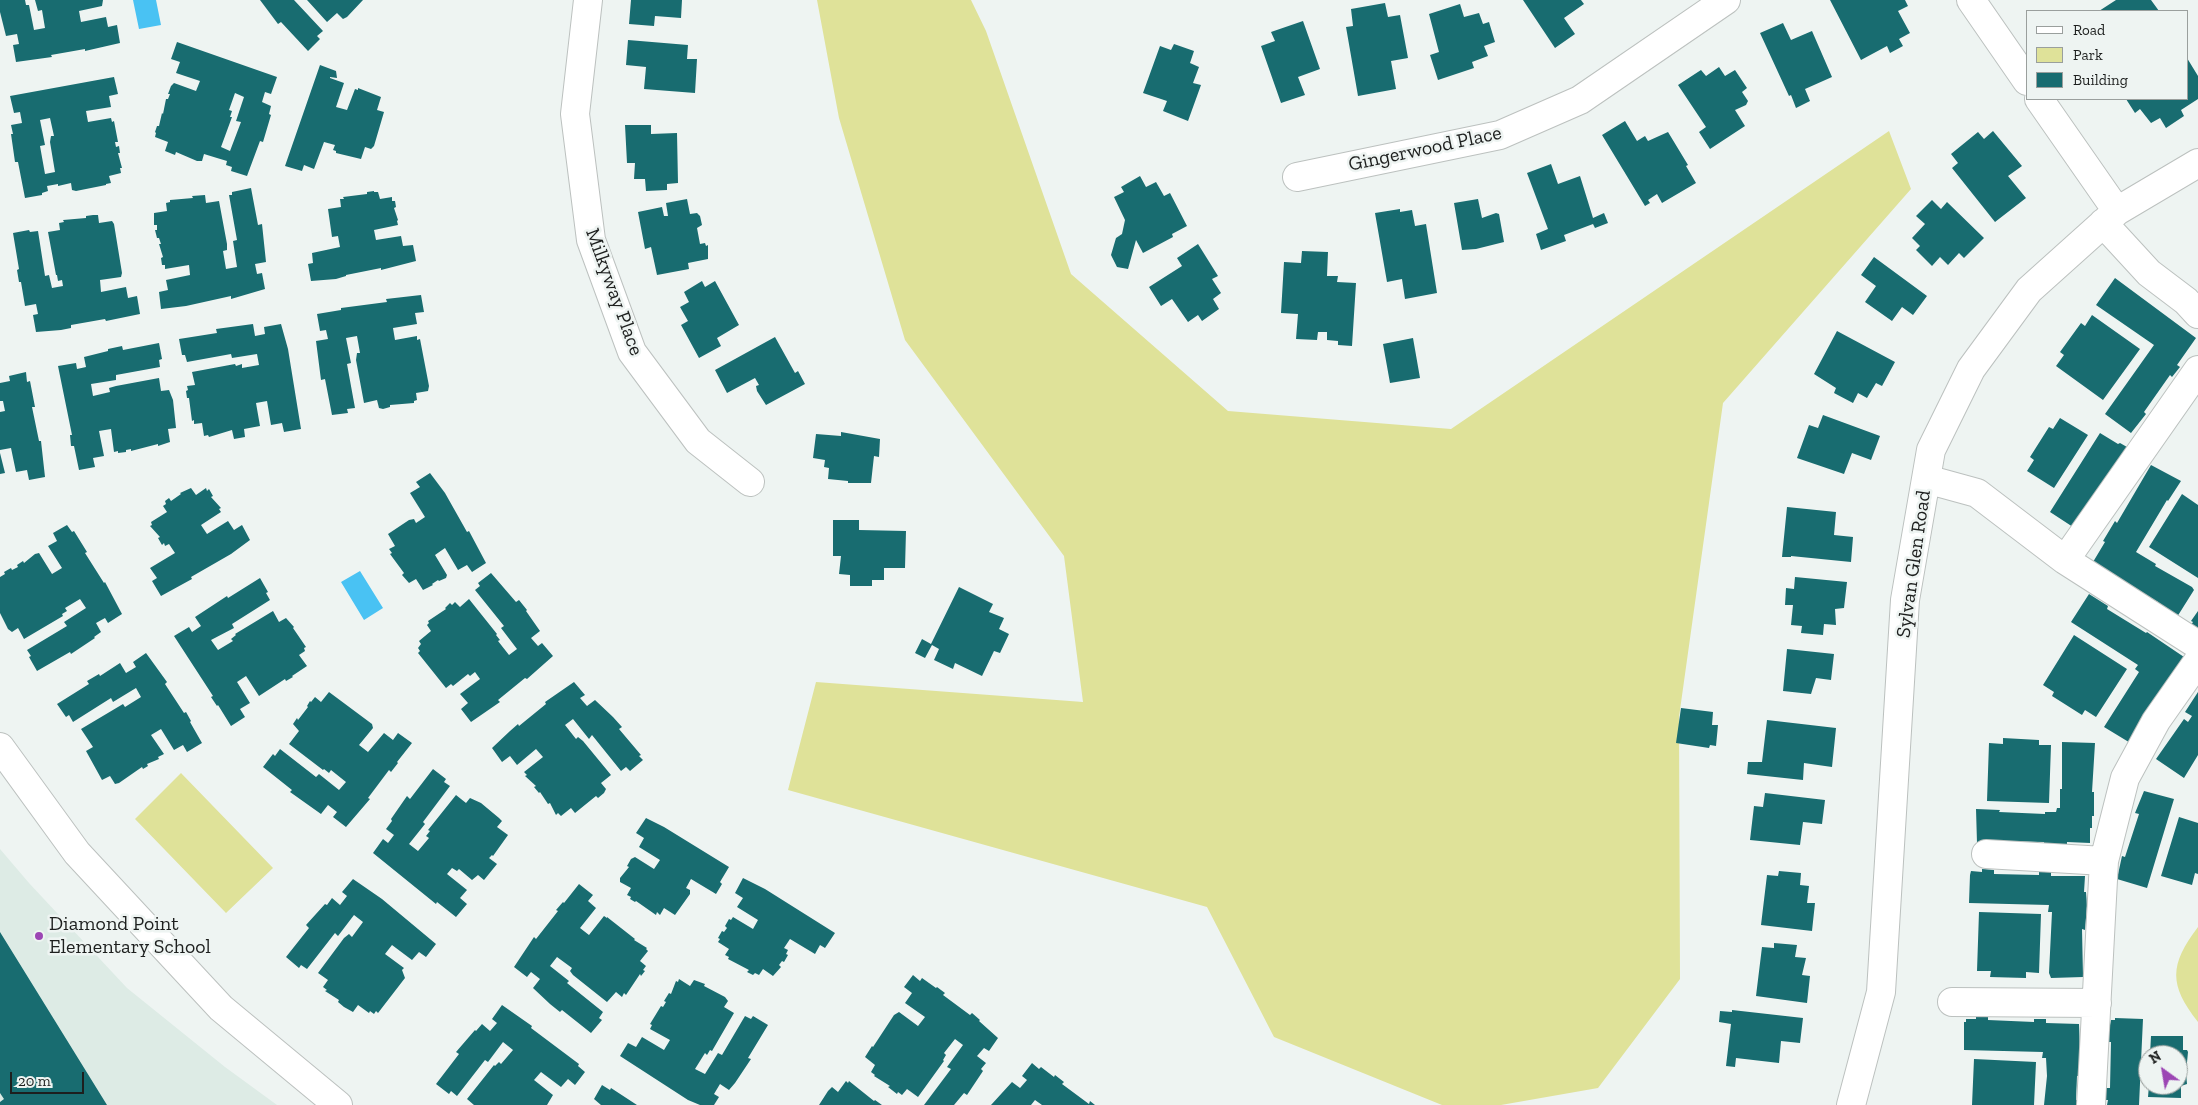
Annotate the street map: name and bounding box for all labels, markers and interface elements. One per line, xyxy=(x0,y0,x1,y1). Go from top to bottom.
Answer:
legend xyxy=(2026,10,2188,100)
text: Road xyxy=(2073,21,2105,39)
text: Park xyxy=(2073,46,2103,64)
text: Building xyxy=(2073,71,2128,89)
street label: Gingerwood Place xyxy=(1346,121,1504,177)
street label: Milkyway Place xyxy=(580,225,648,359)
street label: Sylvan Glen Road xyxy=(1892,489,1936,639)
place label: Diamond Point Elementary School xyxy=(49,912,211,959)
marker: Diamond Point Elementary School xyxy=(33,930,45,942)
north arrow xyxy=(2138,1045,2188,1095)
text: N xyxy=(2146,1048,2164,1068)
scale bar xyxy=(12,1062,86,1094)
text: 20 m xyxy=(18,1072,51,1090)

